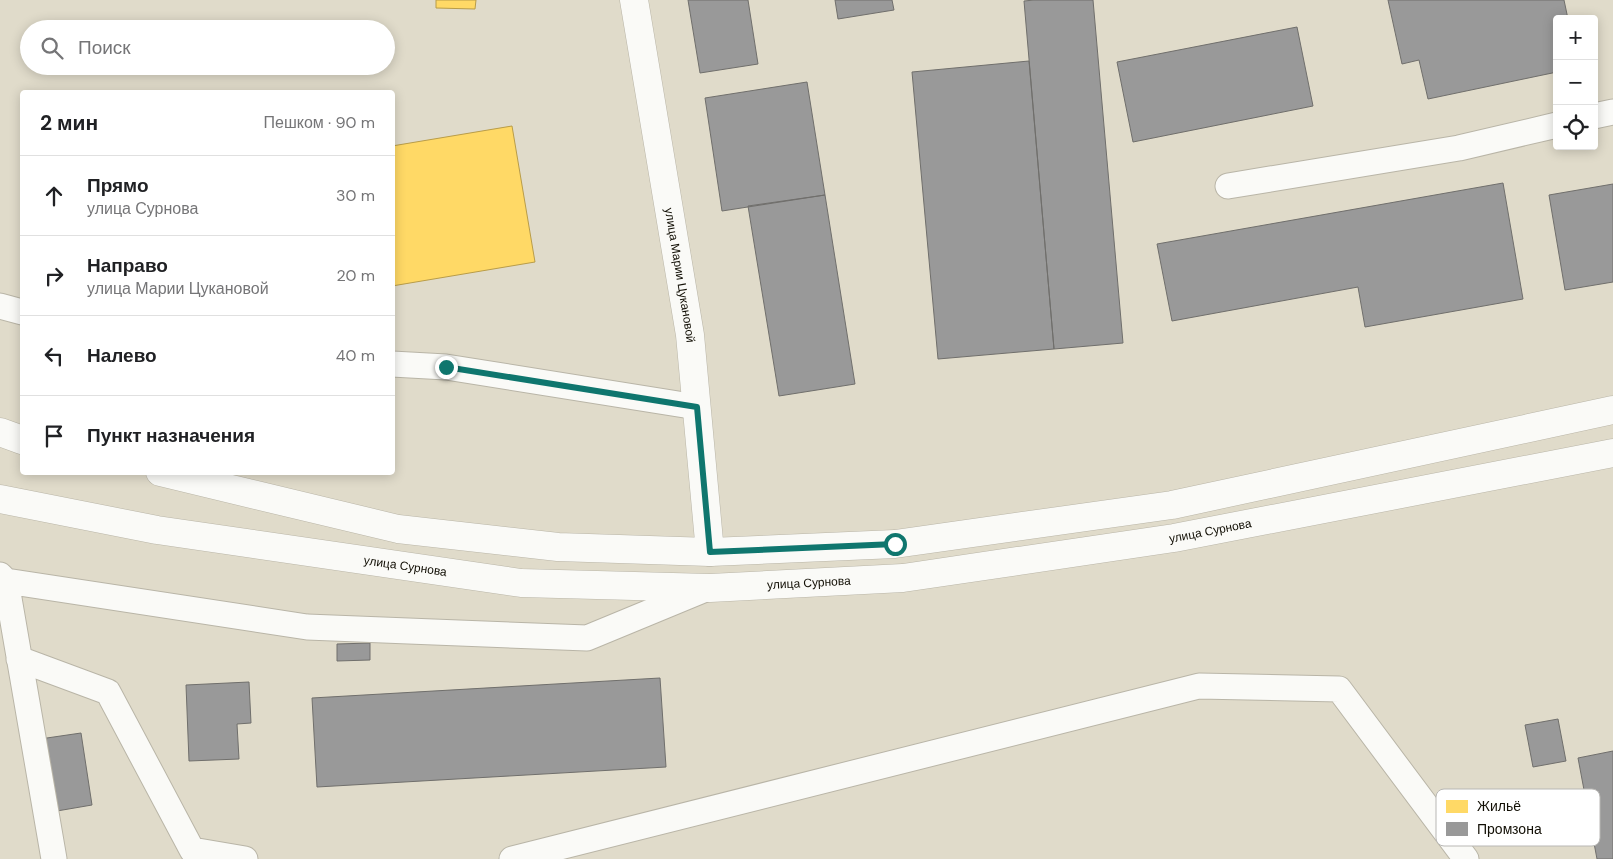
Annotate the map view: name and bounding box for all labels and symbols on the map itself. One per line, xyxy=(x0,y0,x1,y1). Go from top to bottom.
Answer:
street label: улица Марии Цукановой xyxy=(661,207,699,343)
route end xyxy=(435,356,458,379)
street label: улица Сурнова xyxy=(1168,515,1253,547)
route start xyxy=(884,533,907,556)
street label: улица Сурнова xyxy=(363,552,448,580)
street label: улица Сурнова xyxy=(767,573,851,593)
legend xyxy=(1436,789,1600,846)
text: Жильё xyxy=(1477,797,1521,815)
text: Промзона xyxy=(1477,820,1542,838)

